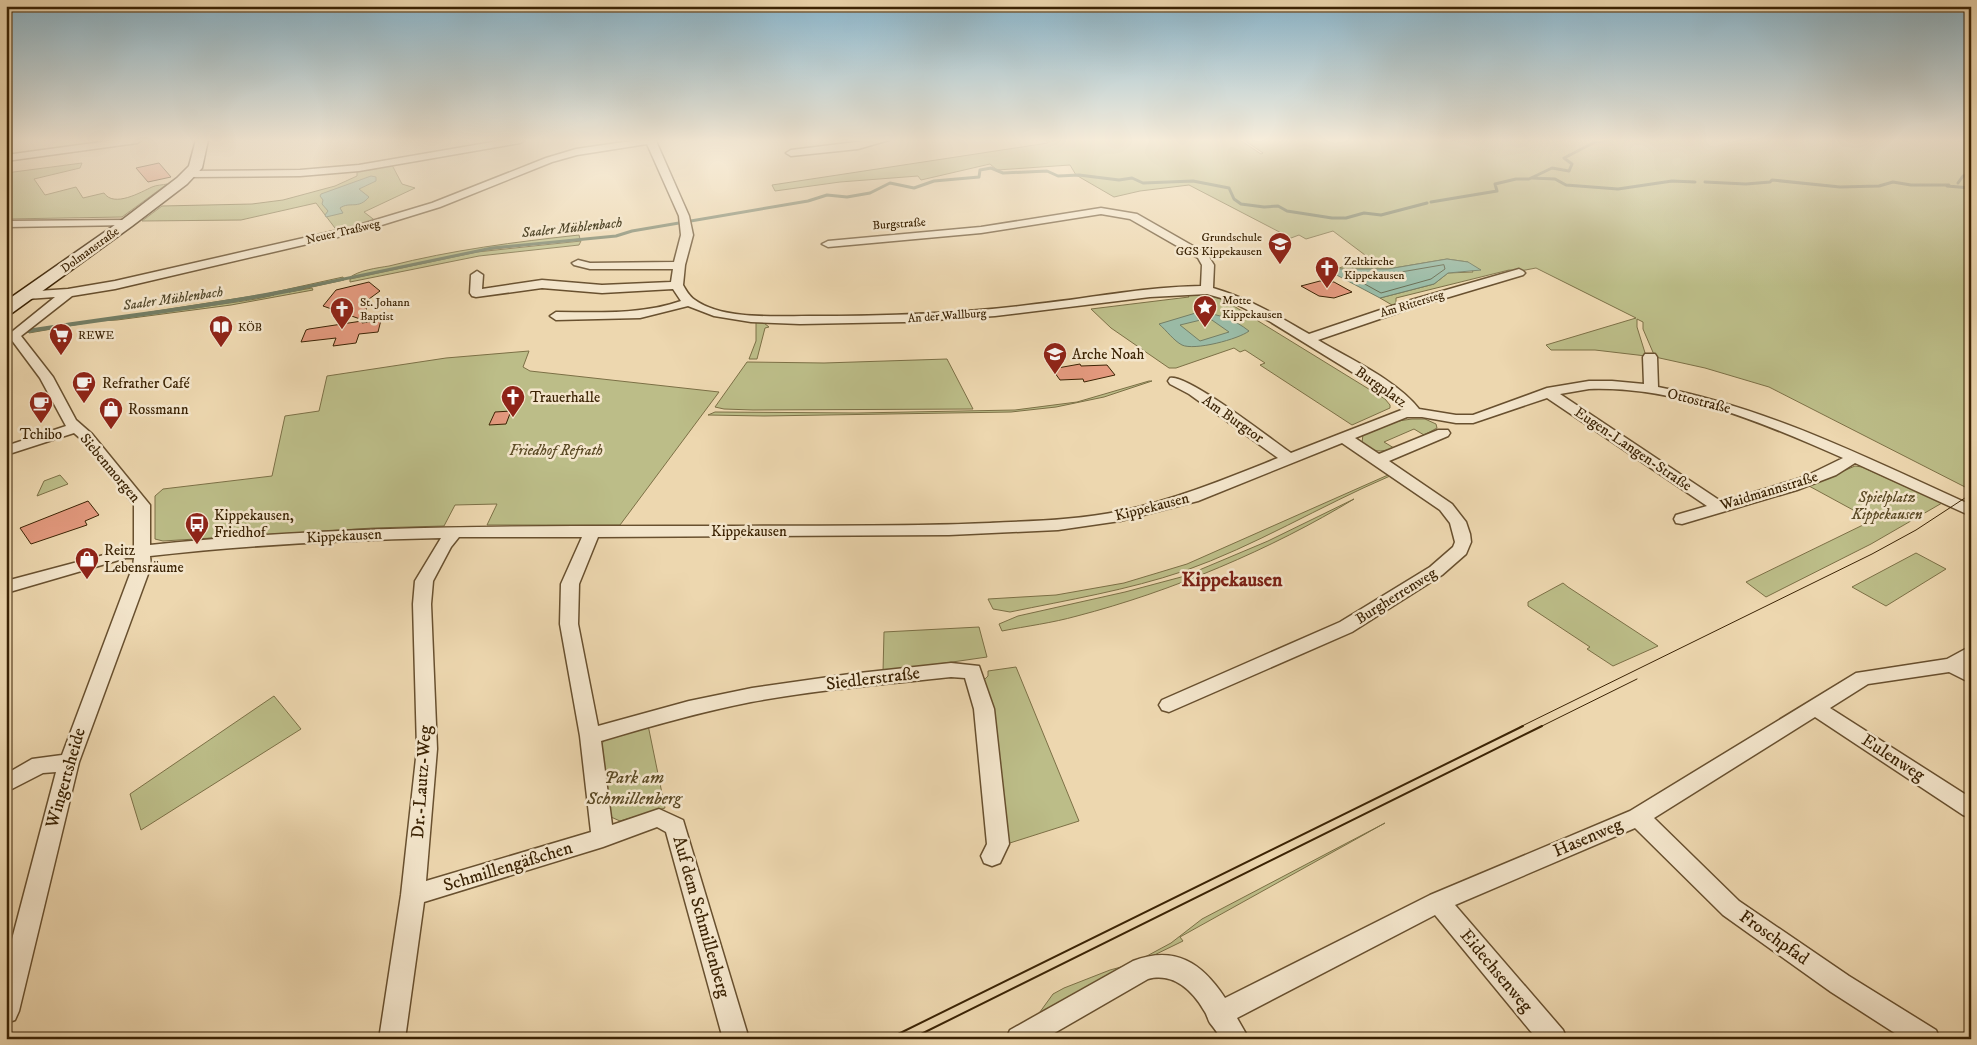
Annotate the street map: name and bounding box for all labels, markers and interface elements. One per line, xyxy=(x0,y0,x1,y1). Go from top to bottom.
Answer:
water label: Saaler Mühlenbach xyxy=(520,214,623,242)
street label: Burgstraße xyxy=(872,215,926,233)
street label: Neuer Traßweg xyxy=(305,216,382,248)
street label: Dolmanstraße xyxy=(58,224,122,276)
place label: Grundschule GGS Kippekausen xyxy=(1176,230,1263,259)
school or university icon: Grundschule GGS Kippekausen xyxy=(1267,231,1293,265)
place label: Zeltkirche Kippekausen xyxy=(1344,254,1405,283)
church icon: Zeltkirche Kippekausen xyxy=(1314,255,1340,289)
water label: Saaler Mühlenbach xyxy=(121,283,224,315)
street label: Am Rittersteg xyxy=(1378,287,1446,321)
place label: Motte Kippekausen xyxy=(1222,293,1283,322)
place icon: Motte Kippekausen xyxy=(1192,294,1218,328)
place label: St. Johann Baptist xyxy=(360,295,411,324)
church icon: St. Johann Baptist xyxy=(329,296,355,330)
street label: An der Wallburg xyxy=(907,306,987,326)
library icon: KÖB xyxy=(208,314,234,348)
place label: KÖB xyxy=(238,320,262,335)
supermarket icon: REWE xyxy=(48,322,74,356)
place label: REWE xyxy=(78,328,114,343)
school or university icon: Arche Noah xyxy=(1042,341,1068,375)
place label: Arche Noah xyxy=(1072,345,1144,364)
street label: Burgplatz xyxy=(1351,362,1411,412)
cafe icon: Refrather Café xyxy=(71,370,97,404)
place label: Refrather Café xyxy=(102,374,191,393)
church icon: Trauerhalle xyxy=(500,384,526,418)
street label: Ottostraße xyxy=(1665,384,1733,418)
place label: Trauerhalle xyxy=(530,388,600,407)
cafe icon: Tchibo xyxy=(28,390,54,424)
street label: Am Burgtor xyxy=(1198,391,1268,447)
shop icon: Rossmann xyxy=(98,396,124,430)
place label: Rossmann xyxy=(128,400,189,419)
street label: Eugen-Langen-Straße xyxy=(1571,403,1695,495)
place label: Tchibo xyxy=(20,425,62,444)
street label: Siebenmorgen xyxy=(76,430,145,507)
park label: Friedhof Refrath xyxy=(509,441,603,460)
street label: Waidmannstraße xyxy=(1717,467,1820,515)
park label: Spielplatz Kippekausen xyxy=(1851,488,1923,524)
street label: Kippekausen xyxy=(1113,489,1191,525)
place label: Kippekausen, Friedhof xyxy=(214,506,294,542)
bus stop icon: Kippekausen, Friedhof xyxy=(184,511,210,545)
street label: Kippekausen xyxy=(711,522,787,541)
street label: Kippekausen xyxy=(306,525,382,547)
place label: Reitz Lebensräume xyxy=(104,541,184,577)
shop icon: Reitz Lebensräume xyxy=(74,546,100,580)
street label: Burgherrenweg xyxy=(1352,563,1441,628)
district label: Kippekausen xyxy=(1181,568,1283,593)
street label: Siedlerstraße xyxy=(825,662,921,696)
street label: Dr.-Lautz-Weg xyxy=(407,724,437,839)
street label: Wingertsheide xyxy=(41,725,91,832)
street label: Eulenweg xyxy=(1857,729,1929,787)
park label: Park am Schmillenberg xyxy=(585,767,683,810)
street label: Hasenweg xyxy=(1550,813,1626,862)
street label: Auf dem Schmillenberg xyxy=(667,834,735,1001)
street label: Schmillengäßchen xyxy=(441,837,576,897)
street label: Froschpfad xyxy=(1735,906,1813,970)
street label: Eidechsenweg xyxy=(1455,925,1537,1017)

